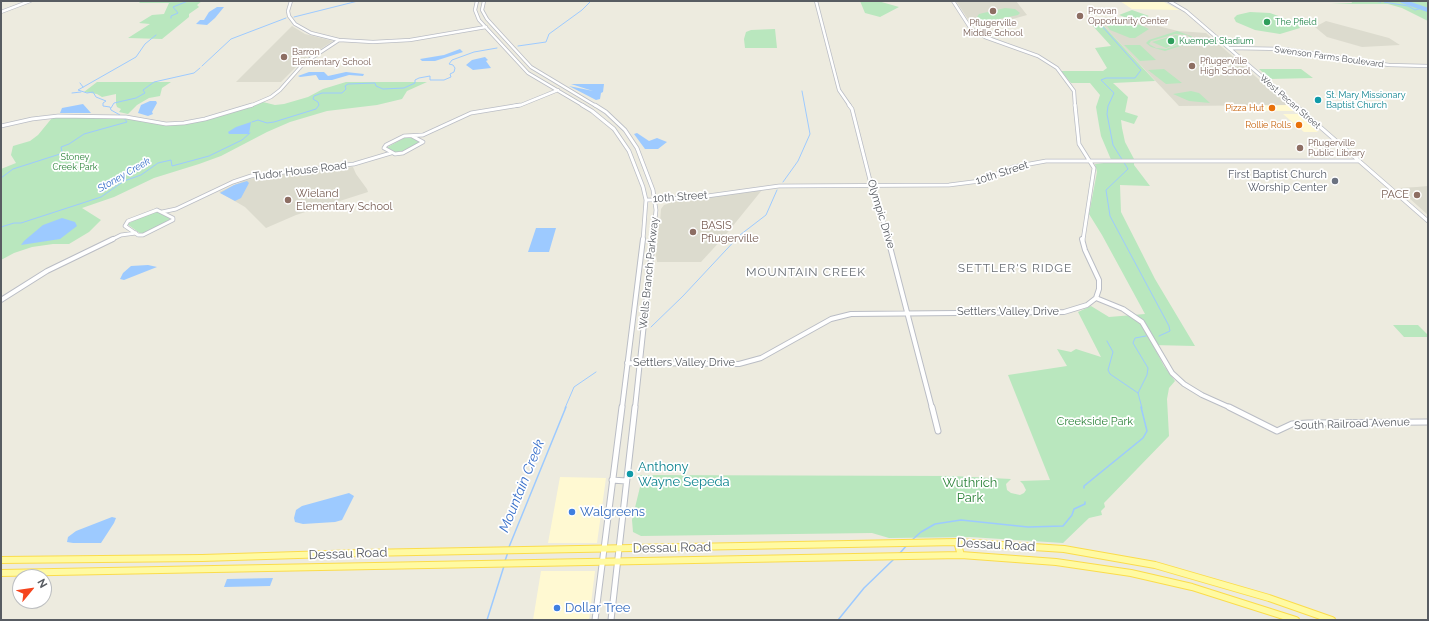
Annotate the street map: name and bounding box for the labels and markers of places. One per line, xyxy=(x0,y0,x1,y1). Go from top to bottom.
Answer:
marker: Pflugerville Middle School xyxy=(988,6,998,16)
place label: Provan Opportunity Center xyxy=(1088,6,1168,27)
marker: Provan Opportunity Center xyxy=(1075,11,1085,21)
marker: The Pfield xyxy=(1262,17,1272,27)
place label: The Pfield xyxy=(1275,17,1317,27)
place label: Pflugerville Middle School xyxy=(963,18,1023,39)
marker: Kuempel Stadium xyxy=(1166,36,1176,46)
place label: Kuempel Stadium xyxy=(1179,36,1254,46)
place label: Barron Elementary School xyxy=(292,47,371,68)
marker: Barron Elementary School xyxy=(279,52,289,62)
place label: Pflugerville High School xyxy=(1200,56,1251,77)
marker: Pflugerville High School xyxy=(1187,61,1197,71)
place label: St. Mary Missionary Baptist Church xyxy=(1326,90,1406,111)
marker: St. Mary Missionary Baptist Church xyxy=(1313,95,1323,105)
place label: Pizza Hut xyxy=(1225,103,1264,113)
marker: Pizza Hut xyxy=(1267,103,1277,113)
place label: Rollie Rolls xyxy=(1245,120,1291,130)
marker: Rollie Rolls xyxy=(1294,120,1304,130)
place label: Pflugerville Public Library xyxy=(1308,138,1365,159)
marker: Pflugerville Public Library xyxy=(1295,143,1305,153)
place label: First Baptist Church Worship Center xyxy=(1228,168,1327,194)
marker: First Baptist Church Worship Center xyxy=(1330,176,1340,186)
place label: Wieland Elementary School xyxy=(296,187,393,213)
place label: PACE xyxy=(1381,188,1409,202)
marker: PACE xyxy=(1412,190,1422,200)
marker: Wieland Elementary School xyxy=(283,195,293,205)
place label: BASIS Pflugerville xyxy=(701,219,759,245)
marker: BASIS Pflugerville xyxy=(688,227,698,237)
place label: Anthony Wayne Sepeda xyxy=(638,459,730,490)
marker: Anthony Wayne Sepeda xyxy=(625,469,635,479)
place label: Walgreens xyxy=(580,504,645,520)
marker: Walgreens xyxy=(567,507,577,517)
place label: Dollar Tree xyxy=(565,600,630,616)
marker: Dollar Tree xyxy=(552,603,562,613)

